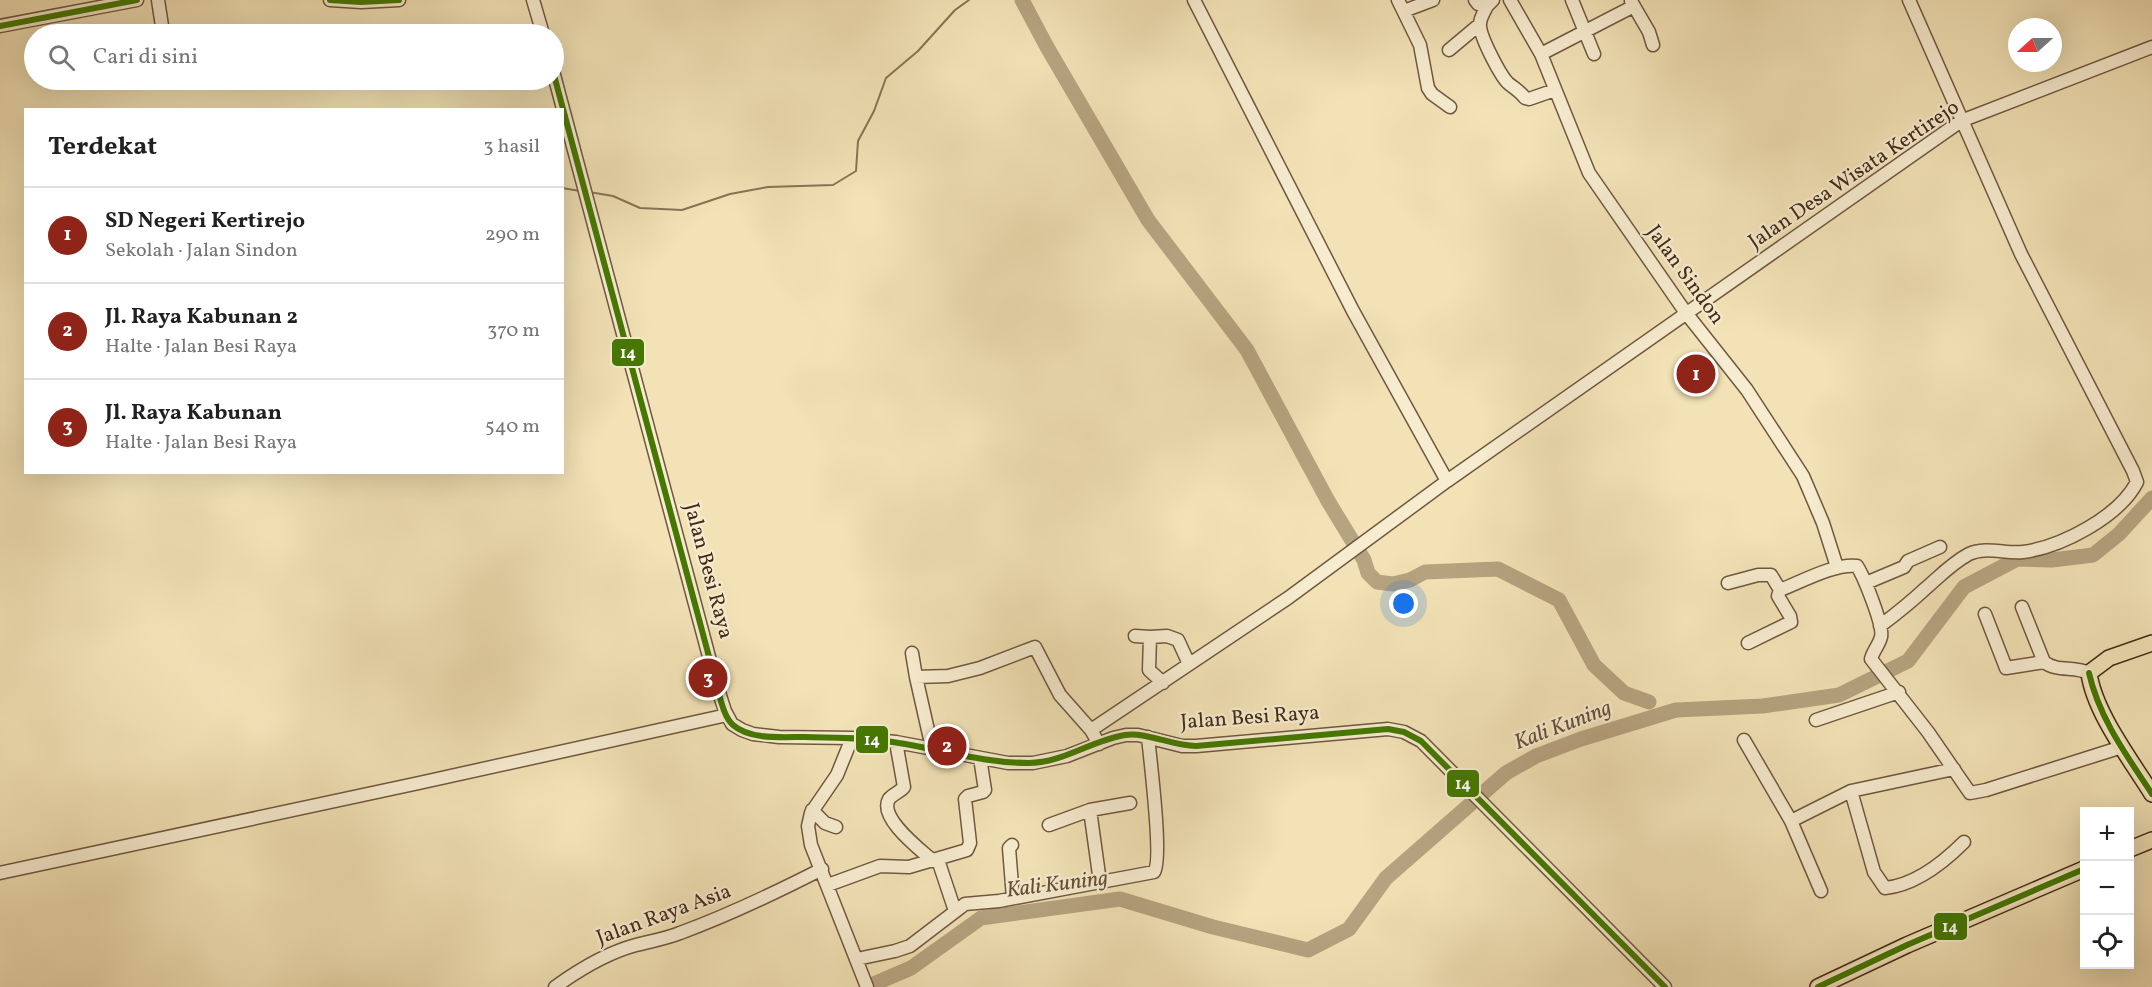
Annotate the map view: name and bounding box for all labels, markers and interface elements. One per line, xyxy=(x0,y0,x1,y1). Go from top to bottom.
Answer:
north arrow xyxy=(2008,18,2062,72)
search box xyxy=(24,24,564,90)
icon: search xyxy=(45,41,78,74)
text: Cari di sini xyxy=(93,42,198,73)
street label: Jalan Desa Wisata Kertirejo xyxy=(1743,93,1965,257)
text: Terdekat xyxy=(48,129,157,165)
text: 3 hasil xyxy=(483,133,540,161)
text: SD Negeri Kertirejo xyxy=(105,206,305,237)
street label: Jalan Sindon xyxy=(1639,219,1731,331)
text: 1 xyxy=(63,221,72,249)
text: 290 m xyxy=(485,221,540,249)
text: Sekolah · Jalan Sindon xyxy=(105,237,298,265)
text: Jl. Raya Kabunan 2 xyxy=(105,302,298,333)
text: 2 xyxy=(62,317,73,345)
text: 370 m xyxy=(487,317,540,345)
text: Halte · Jalan Besi Raya xyxy=(105,333,297,361)
line badge: 14 xyxy=(611,338,645,367)
text: 14 xyxy=(620,343,636,365)
pin: 1 xyxy=(1676,352,1716,397)
text: Jl. Raya Kabunan xyxy=(105,398,282,429)
text: 3 xyxy=(62,413,73,441)
text: 540 m xyxy=(485,413,540,441)
text: Halte · Jalan Besi Raya xyxy=(105,429,297,457)
street label: Jalan Besi Raya xyxy=(676,500,740,642)
your location xyxy=(1389,589,1418,618)
pin: 3 xyxy=(688,656,728,700)
water label: Kali Kuning xyxy=(1510,693,1616,759)
street label: Jalan Besi Raya xyxy=(1179,699,1321,737)
pin: 2 xyxy=(928,724,966,768)
line badge: 14 xyxy=(855,725,889,754)
text: 14 xyxy=(864,730,880,752)
line badge: 14 xyxy=(1446,769,1480,798)
text: 14 xyxy=(1455,774,1471,796)
map controls xyxy=(2080,807,2134,969)
button: + xyxy=(2080,807,2134,861)
button: − xyxy=(2080,861,2134,915)
water label: Kali Kuning xyxy=(1004,863,1110,907)
street label: Jalan Raya Asia xyxy=(593,877,735,953)
line badge: 14 xyxy=(1933,912,1968,941)
button: locate xyxy=(2080,915,2134,969)
text: 14 xyxy=(1942,917,1958,939)

